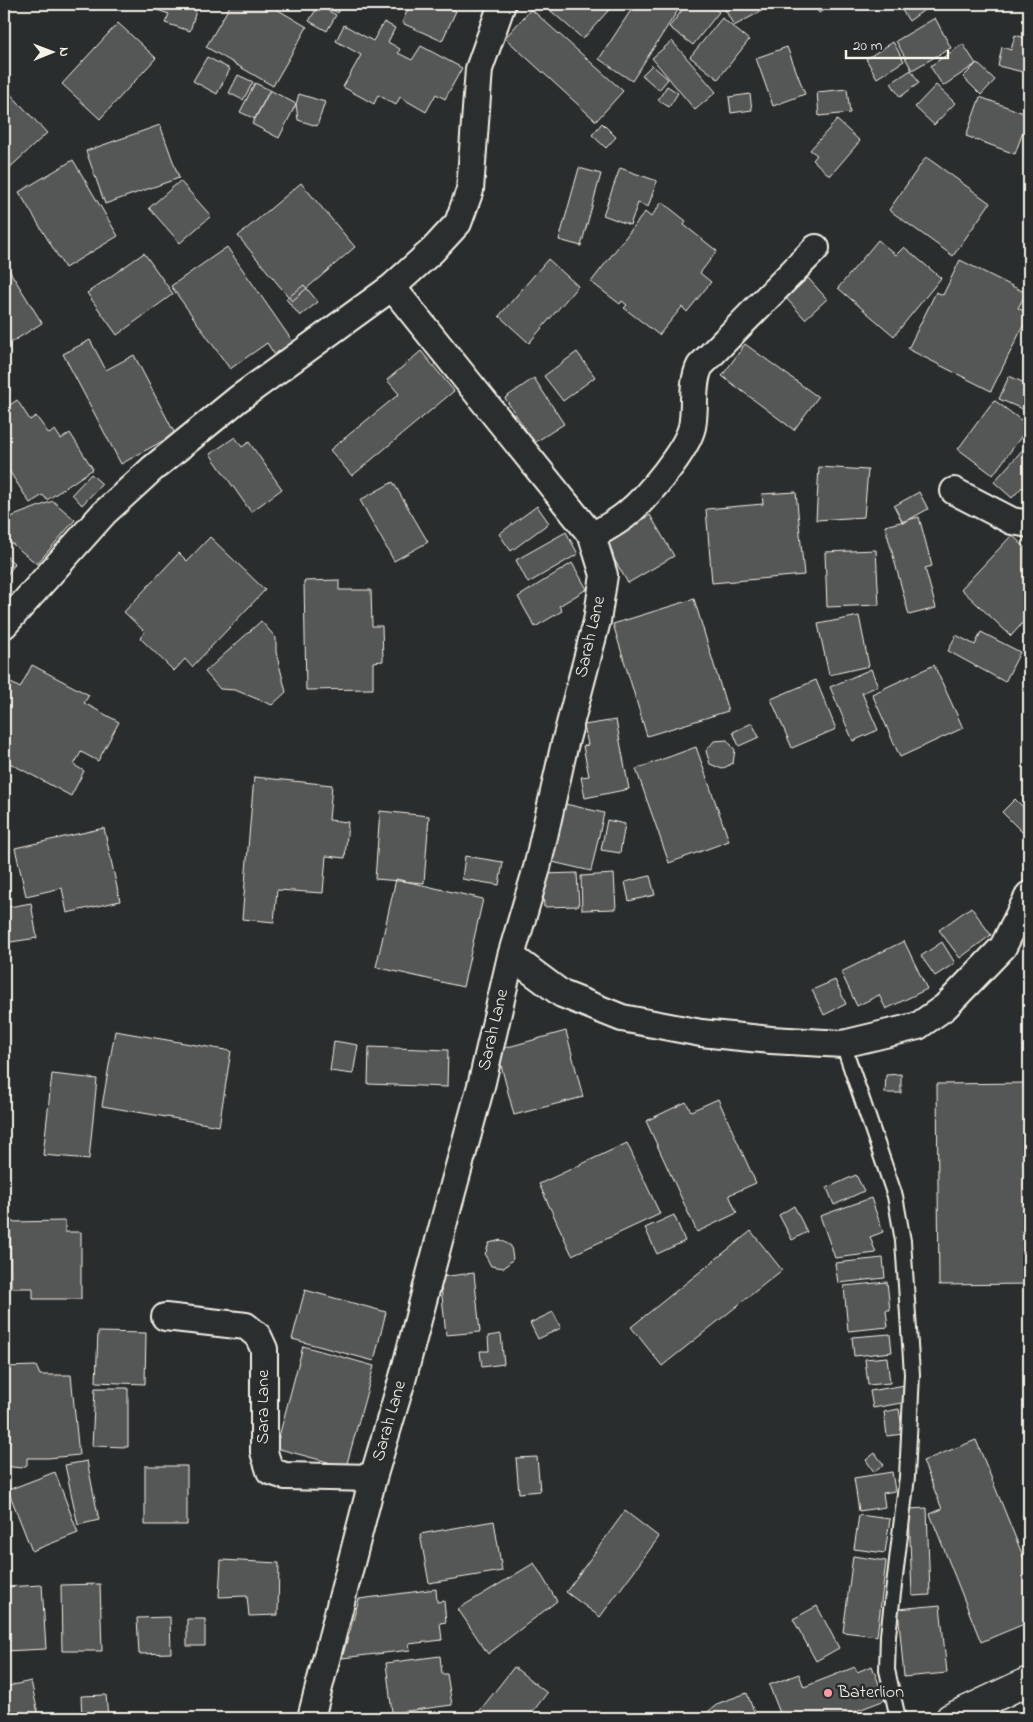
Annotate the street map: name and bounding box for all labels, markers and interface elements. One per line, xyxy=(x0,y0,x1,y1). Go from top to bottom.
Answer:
north arrow xyxy=(28,28,78,78)
scale bar xyxy=(846,28,948,60)
text: 20 m xyxy=(853,35,883,57)
text: N xyxy=(53,47,74,57)
street label: Sarah Lane xyxy=(569,593,613,680)
street label: Sarah Lane xyxy=(472,986,516,1073)
street label: Sara Lane xyxy=(251,1369,277,1444)
street label: Sarah Lane xyxy=(366,1377,414,1464)
place label: Baterlion xyxy=(837,1680,904,1706)
marker: Baterlion xyxy=(822,1687,834,1699)

